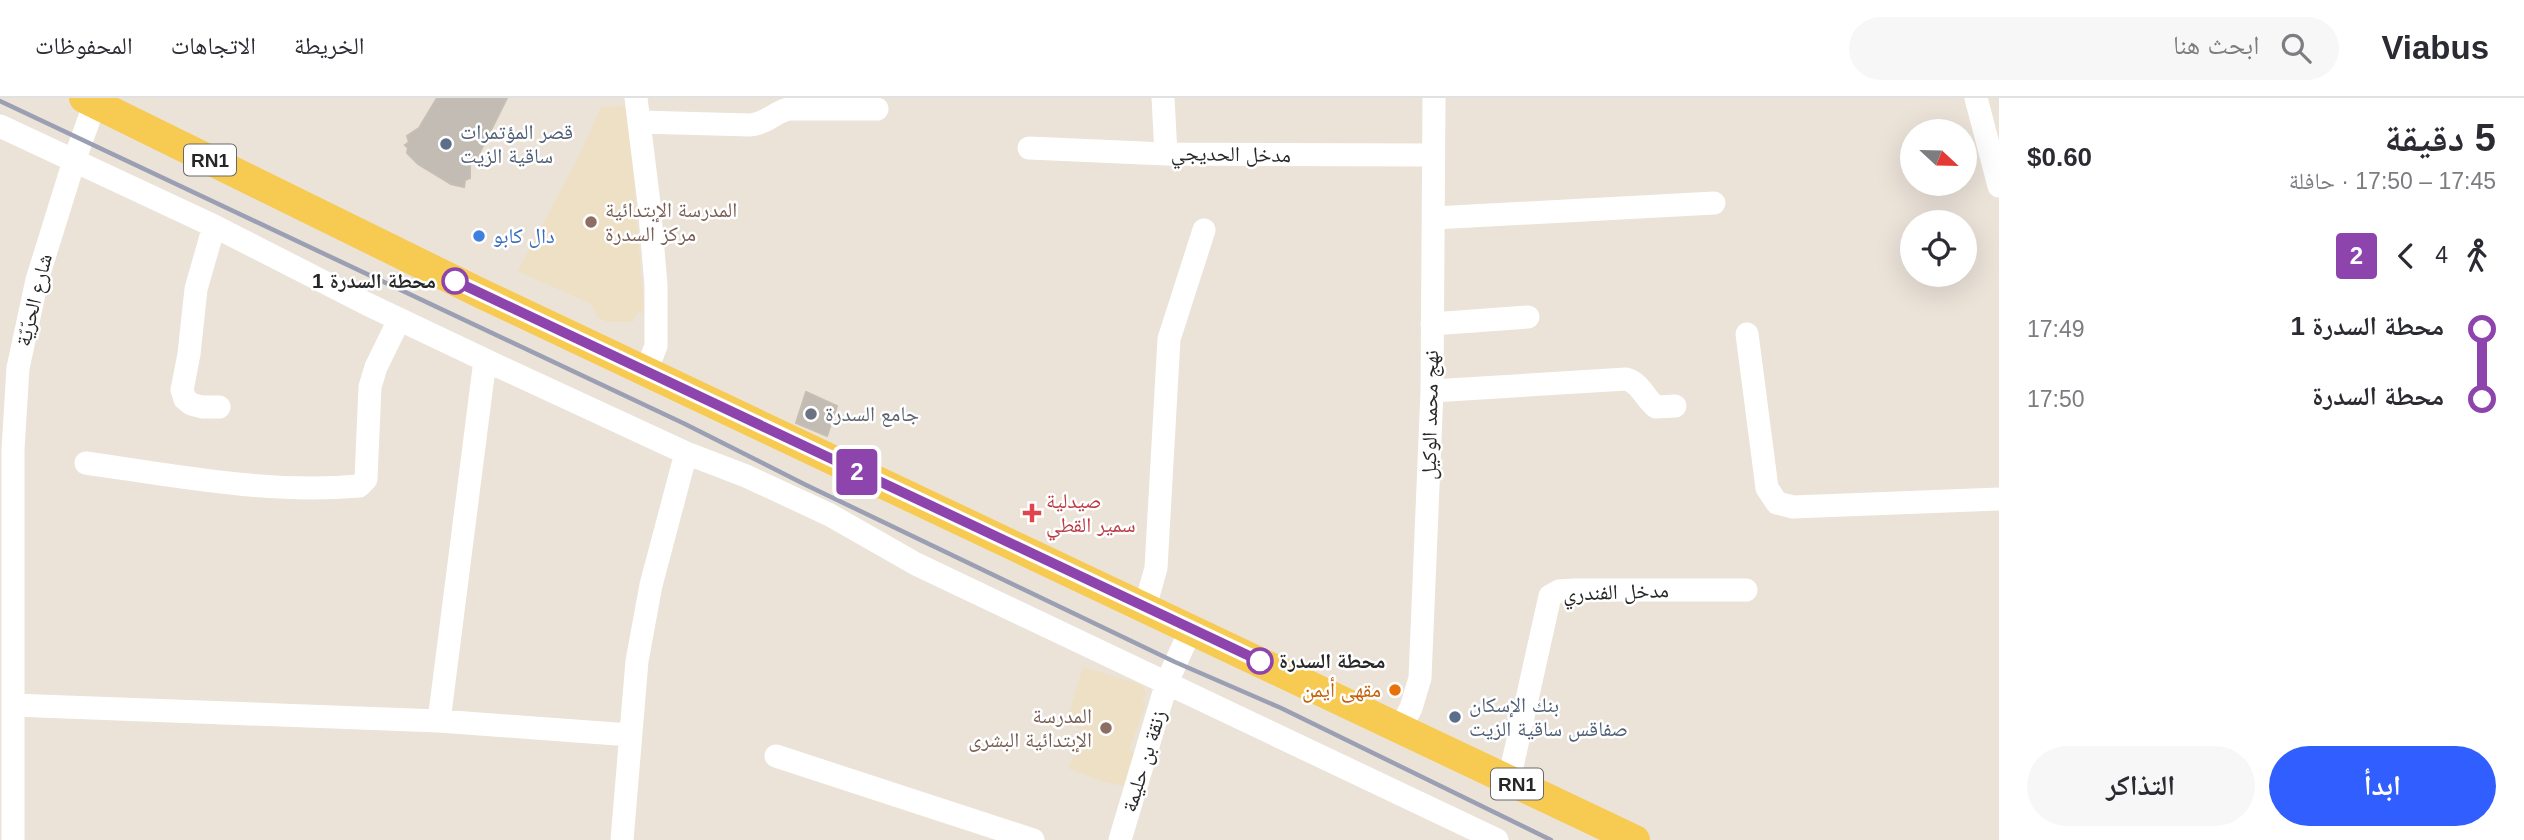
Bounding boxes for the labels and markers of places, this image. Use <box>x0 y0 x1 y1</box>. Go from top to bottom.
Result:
place label: قصر المؤتمرات ساقية الزيت <box>460 120 573 167</box>
marker: قصر المؤتمرات ساقية الزيت <box>438 136 454 152</box>
place label: المدرسة الإبتدائية مركز السدرة <box>605 198 737 245</box>
marker: المدرسة الإبتدائية مركز السدرة <box>583 214 599 230</box>
place label: دال كابو <box>493 224 555 248</box>
marker: دال كابو <box>471 228 487 244</box>
marker: محطة السدرة 1 <box>442 268 468 294</box>
place label: محطة السدرة 1 <box>312 269 436 292</box>
place label: جامع السدرة <box>825 402 919 427</box>
marker: جامع السدرة <box>803 406 819 422</box>
place label: صيدلية سمير القطي <box>1046 489 1136 541</box>
marker: صيدلية سمير القطي <box>1024 505 1040 521</box>
marker: محطة السدرة <box>1247 648 1273 674</box>
place label: محطة السدرة <box>1279 649 1385 672</box>
place label: مقهى أيمن <box>1302 677 1381 703</box>
marker: مقهى أيمن <box>1387 682 1403 698</box>
place label: بنك الإسكان صفاقس ساقية الزيت <box>1469 693 1628 742</box>
place label: المدرسة الإبتدائية البشرى <box>968 704 1092 753</box>
marker: بنك الإسكان صفاقس ساقية الزيت <box>1447 709 1463 725</box>
marker: المدرسة الإبتدائية البشرى <box>1098 720 1114 736</box>

